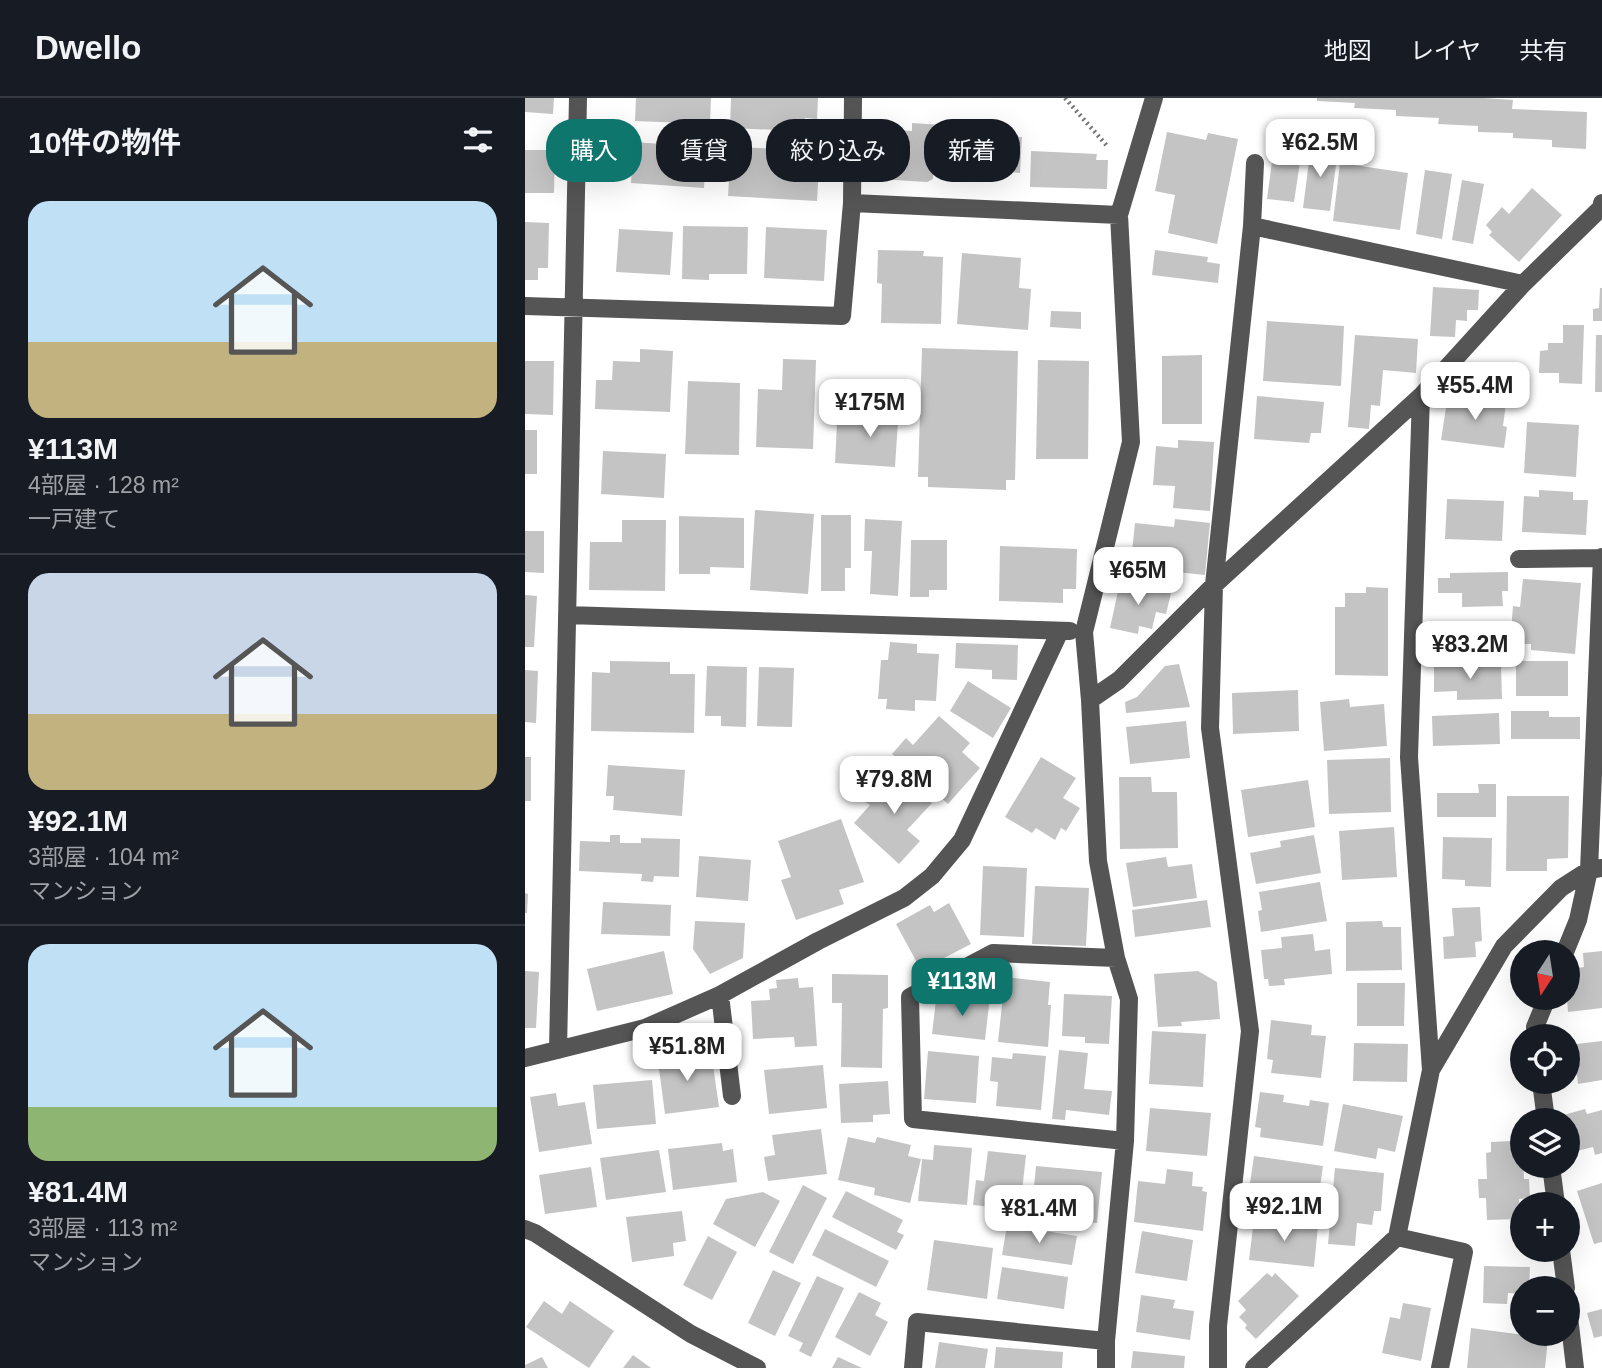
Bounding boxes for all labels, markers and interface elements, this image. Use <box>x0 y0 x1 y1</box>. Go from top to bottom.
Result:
text: Dwello <box>35 29 141 66</box>
text: 地図 <box>1324 37 1372 64</box>
text: レイヤ <box>1410 37 1481 64</box>
text: 共有 <box>1519 37 1567 64</box>
chip: 購入 <box>546 119 642 182</box>
chip: 賃貸 <box>656 119 752 182</box>
chip: 絞り込み <box>766 119 910 182</box>
chip: 新着 <box>924 119 1020 182</box>
pin: ¥62.5M <box>1263 120 1377 179</box>
icon: filters <box>459 121 497 159</box>
text: 10件の物件 <box>28 126 181 159</box>
text: ¥62.5M <box>1282 129 1358 155</box>
icon: home <box>200 247 326 373</box>
pin: ¥55.4M <box>1418 362 1532 422</box>
text: ¥55.4M <box>1437 372 1513 398</box>
pin: ¥175M <box>821 380 919 439</box>
text: ¥175M <box>835 389 905 415</box>
text: ¥113M <box>28 432 118 465</box>
text: 4部屋 · 128 m² <box>28 472 179 498</box>
text: 一戸建て <box>28 506 120 532</box>
pin: ¥65M <box>1097 547 1179 607</box>
text: ¥65M <box>1109 557 1167 583</box>
icon: home <box>200 619 326 745</box>
pin: ¥83.2M <box>1413 622 1527 681</box>
text: ¥83.2M <box>1432 631 1508 657</box>
pin: ¥79.8M <box>837 756 951 816</box>
text: ¥79.8M <box>856 766 932 792</box>
text: ¥92.1M <box>28 804 128 837</box>
text: 3部屋 · 104 m² <box>28 844 179 870</box>
text: マンション <box>28 878 143 904</box>
north arrow <box>1510 940 1580 1010</box>
map controls <box>1510 940 1580 1346</box>
pin: ¥113M <box>913 958 1011 1018</box>
text: ¥113M <box>927 968 997 994</box>
icon: home <box>200 990 326 1116</box>
pin: ¥51.8M <box>630 1024 744 1083</box>
button: locate <box>1510 1024 1580 1094</box>
text: ¥51.8M <box>649 1033 725 1059</box>
button: layers <box>1510 1108 1580 1178</box>
text: ¥81.4M <box>28 1175 128 1208</box>
pin: ¥92.1M <box>1227 1184 1341 1243</box>
pin: ¥81.4M <box>982 1186 1096 1245</box>
button: + <box>1510 1192 1580 1262</box>
text: ¥92.1M <box>1246 1193 1322 1219</box>
text: ¥81.4M <box>1001 1195 1077 1221</box>
text: 3部屋 · 113 m² <box>28 1215 177 1241</box>
text: マンション <box>28 1249 143 1275</box>
button: − <box>1510 1276 1580 1346</box>

